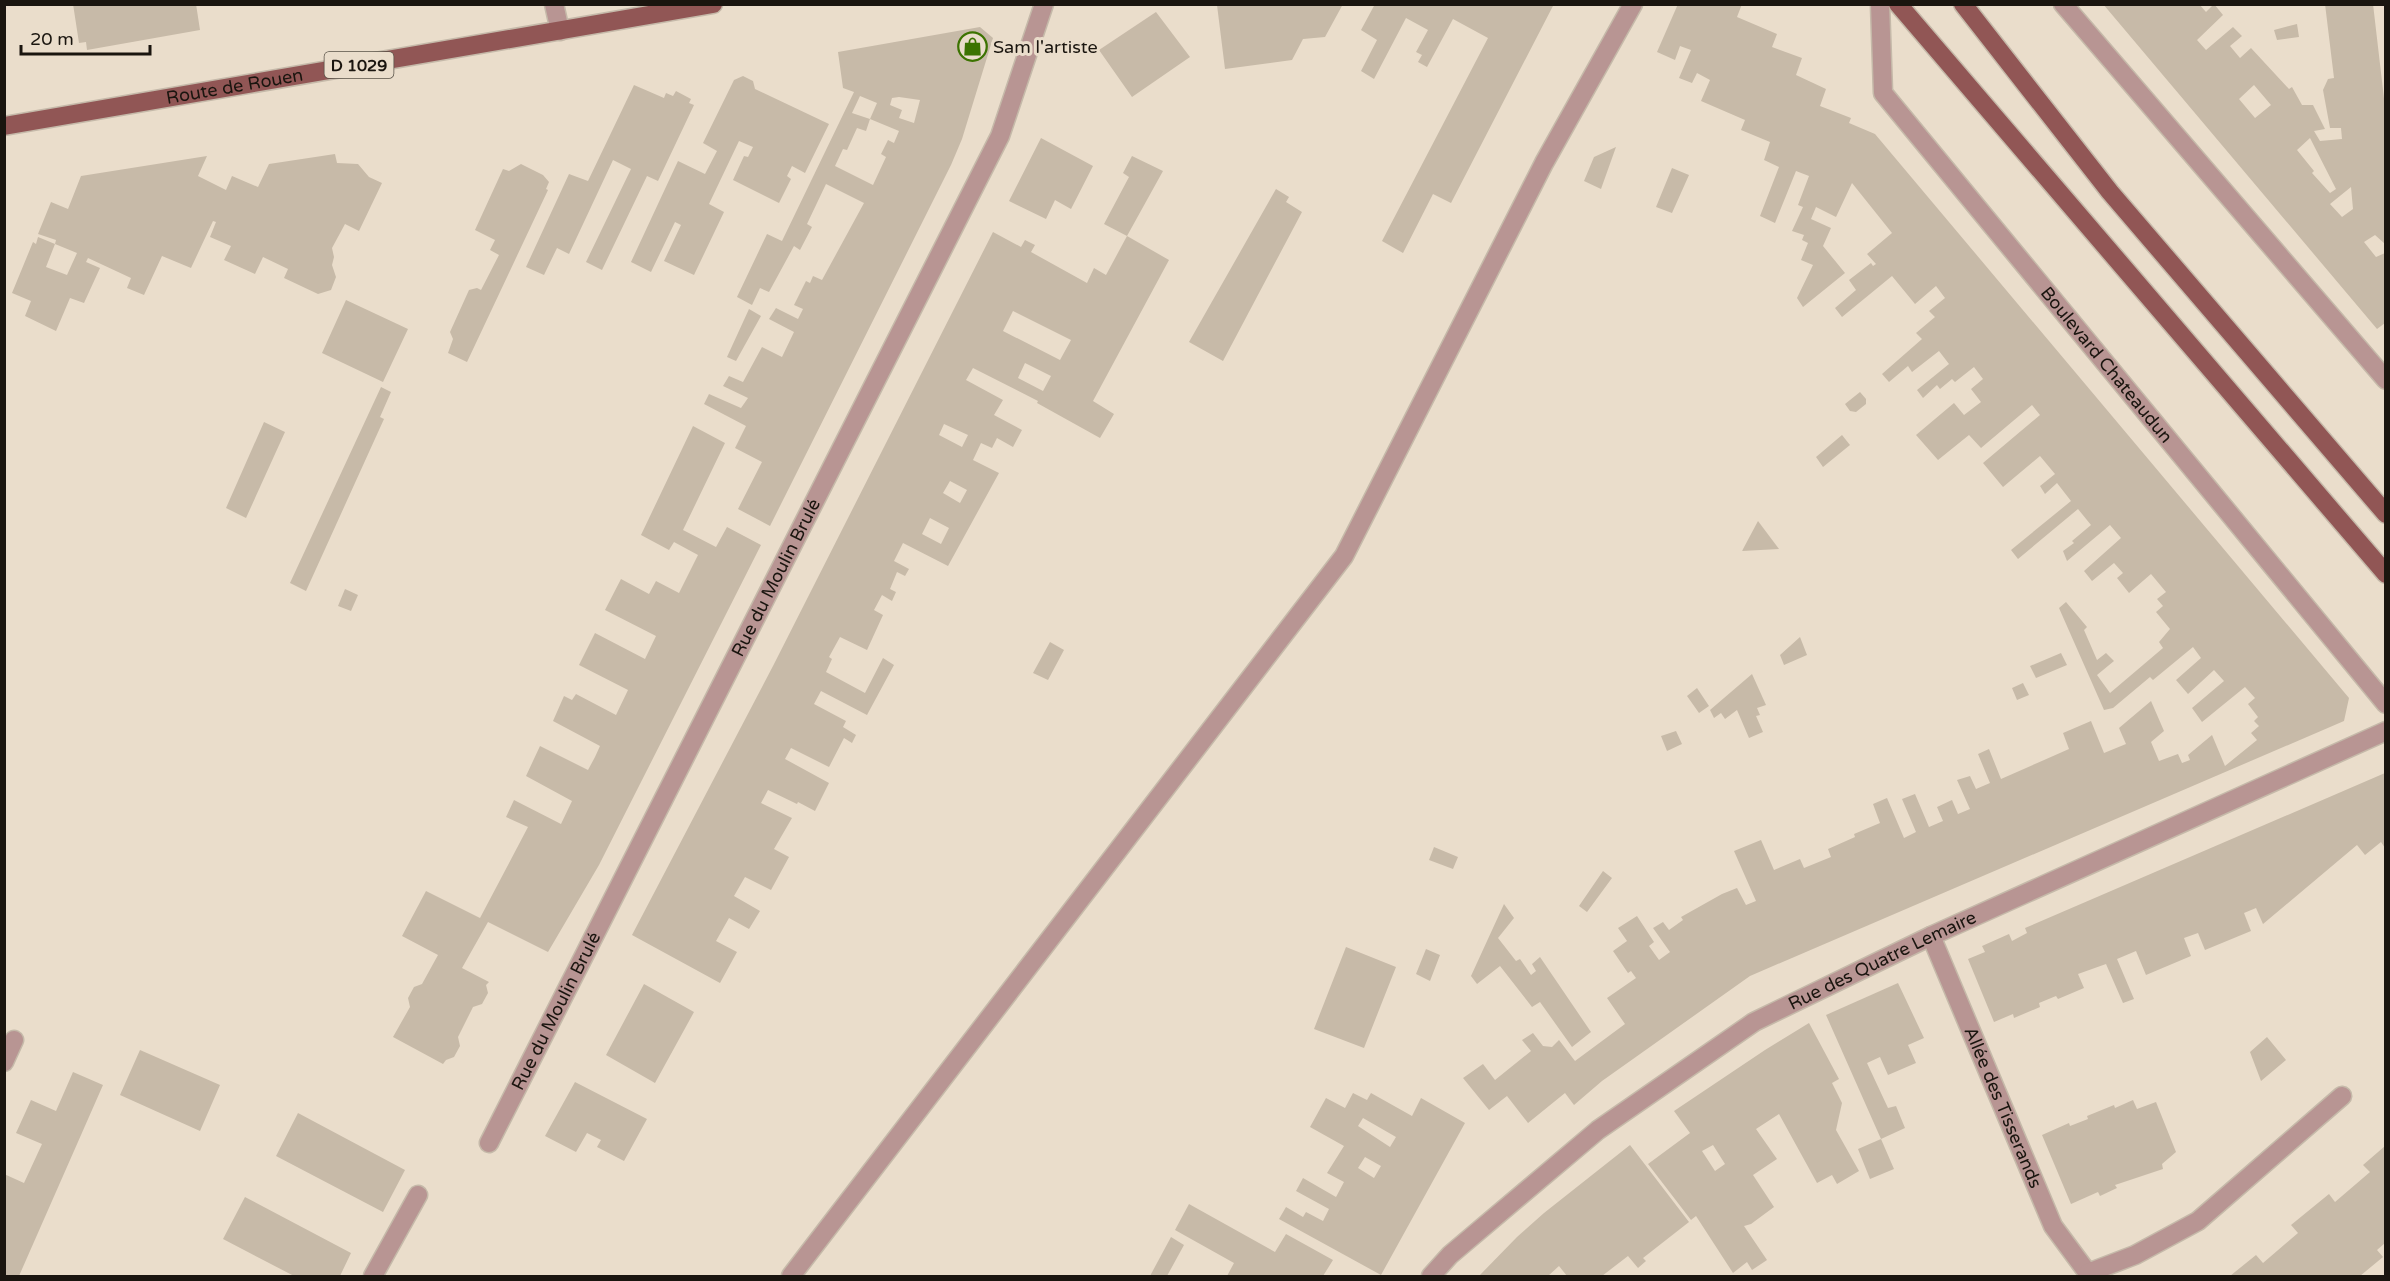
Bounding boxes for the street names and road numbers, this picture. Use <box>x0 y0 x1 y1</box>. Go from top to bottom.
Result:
road number: D 1029 <box>324 52 394 78</box>
street label: Route de Rouen <box>164 64 305 109</box>
street label: Boulevard Chateaudun <box>2036 282 2177 447</box>
street label: Rue du Moulin Brulé <box>727 495 825 660</box>
street label: Rue des Quatre Lemaire <box>1785 906 1980 1015</box>
street label: Rue du Moulin Brulé <box>507 928 605 1094</box>
street label: Allée des Tisserands <box>1959 1023 2047 1191</box>

